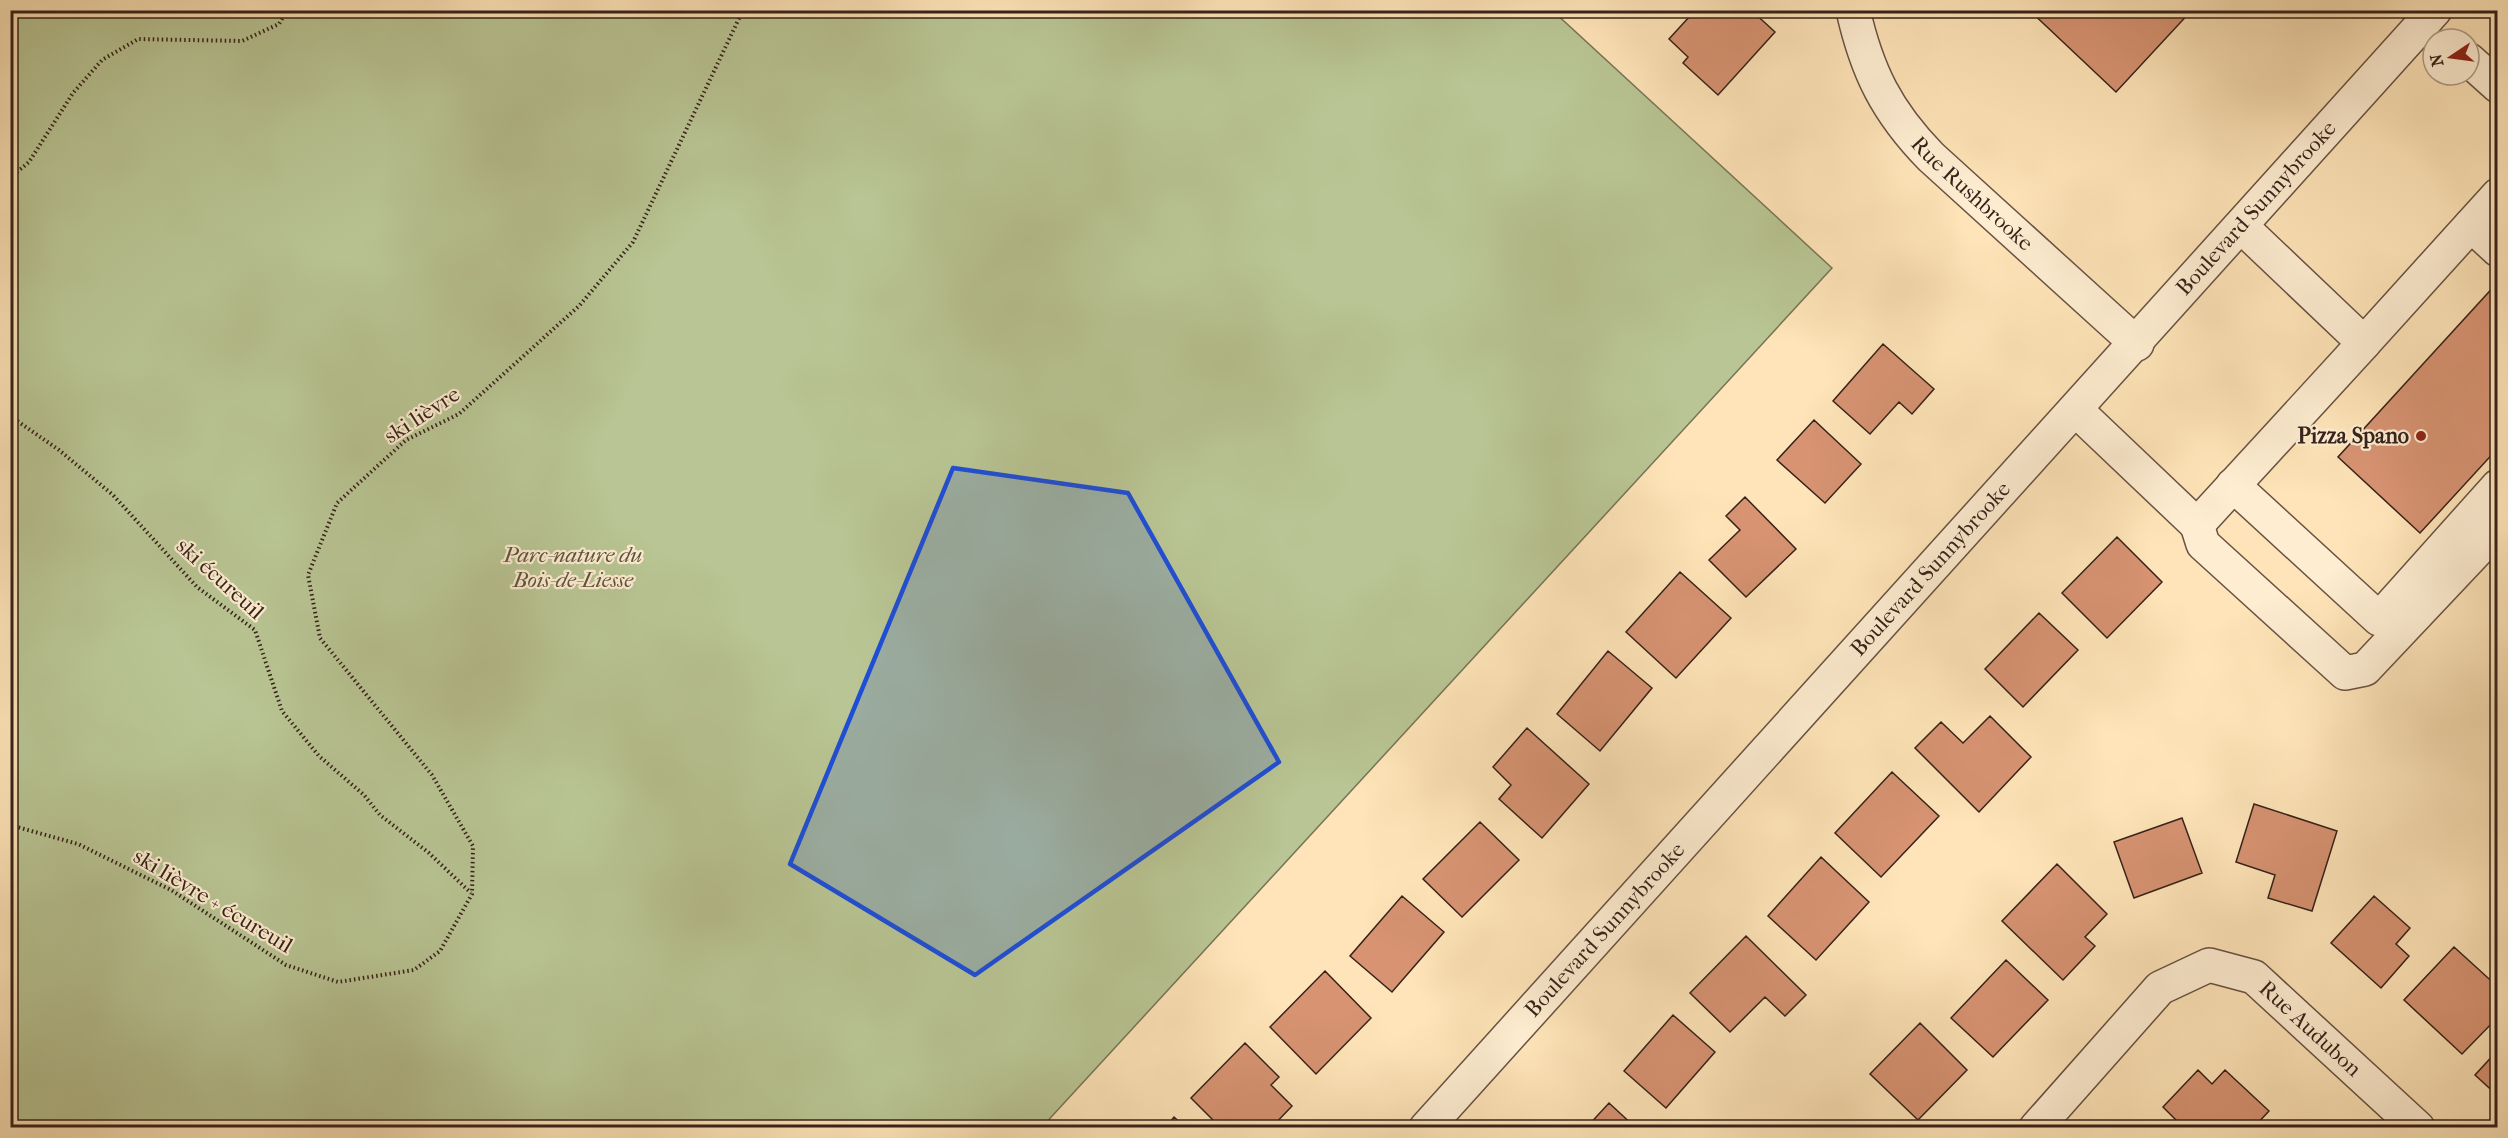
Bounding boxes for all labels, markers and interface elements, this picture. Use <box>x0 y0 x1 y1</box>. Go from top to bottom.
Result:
north arrow <box>2421 27 2481 87</box>
text: N <box>2426 51 2447 68</box>
street label: Boulevard Sunnybrooke <box>2171 115 2342 301</box>
street label: Rue Rushbrooke <box>1905 131 2039 256</box>
street label: ski lièvre <box>379 381 465 449</box>
place label: Pizza Spano <box>2298 423 2409 449</box>
marker: Pizza Spano <box>2414 429 2428 443</box>
street label: Boulevard Sunnybrooke <box>1845 476 2016 662</box>
street label: ski écureuil <box>171 533 269 625</box>
park label: Parc-nature du Bois-de-Liesse <box>503 542 642 593</box>
street label: Boulevard Sunnybrooke <box>1519 837 1690 1022</box>
street label: ski lièvre + écureuil <box>129 843 297 959</box>
street label: Rue Audubon <box>2254 975 2367 1082</box>

